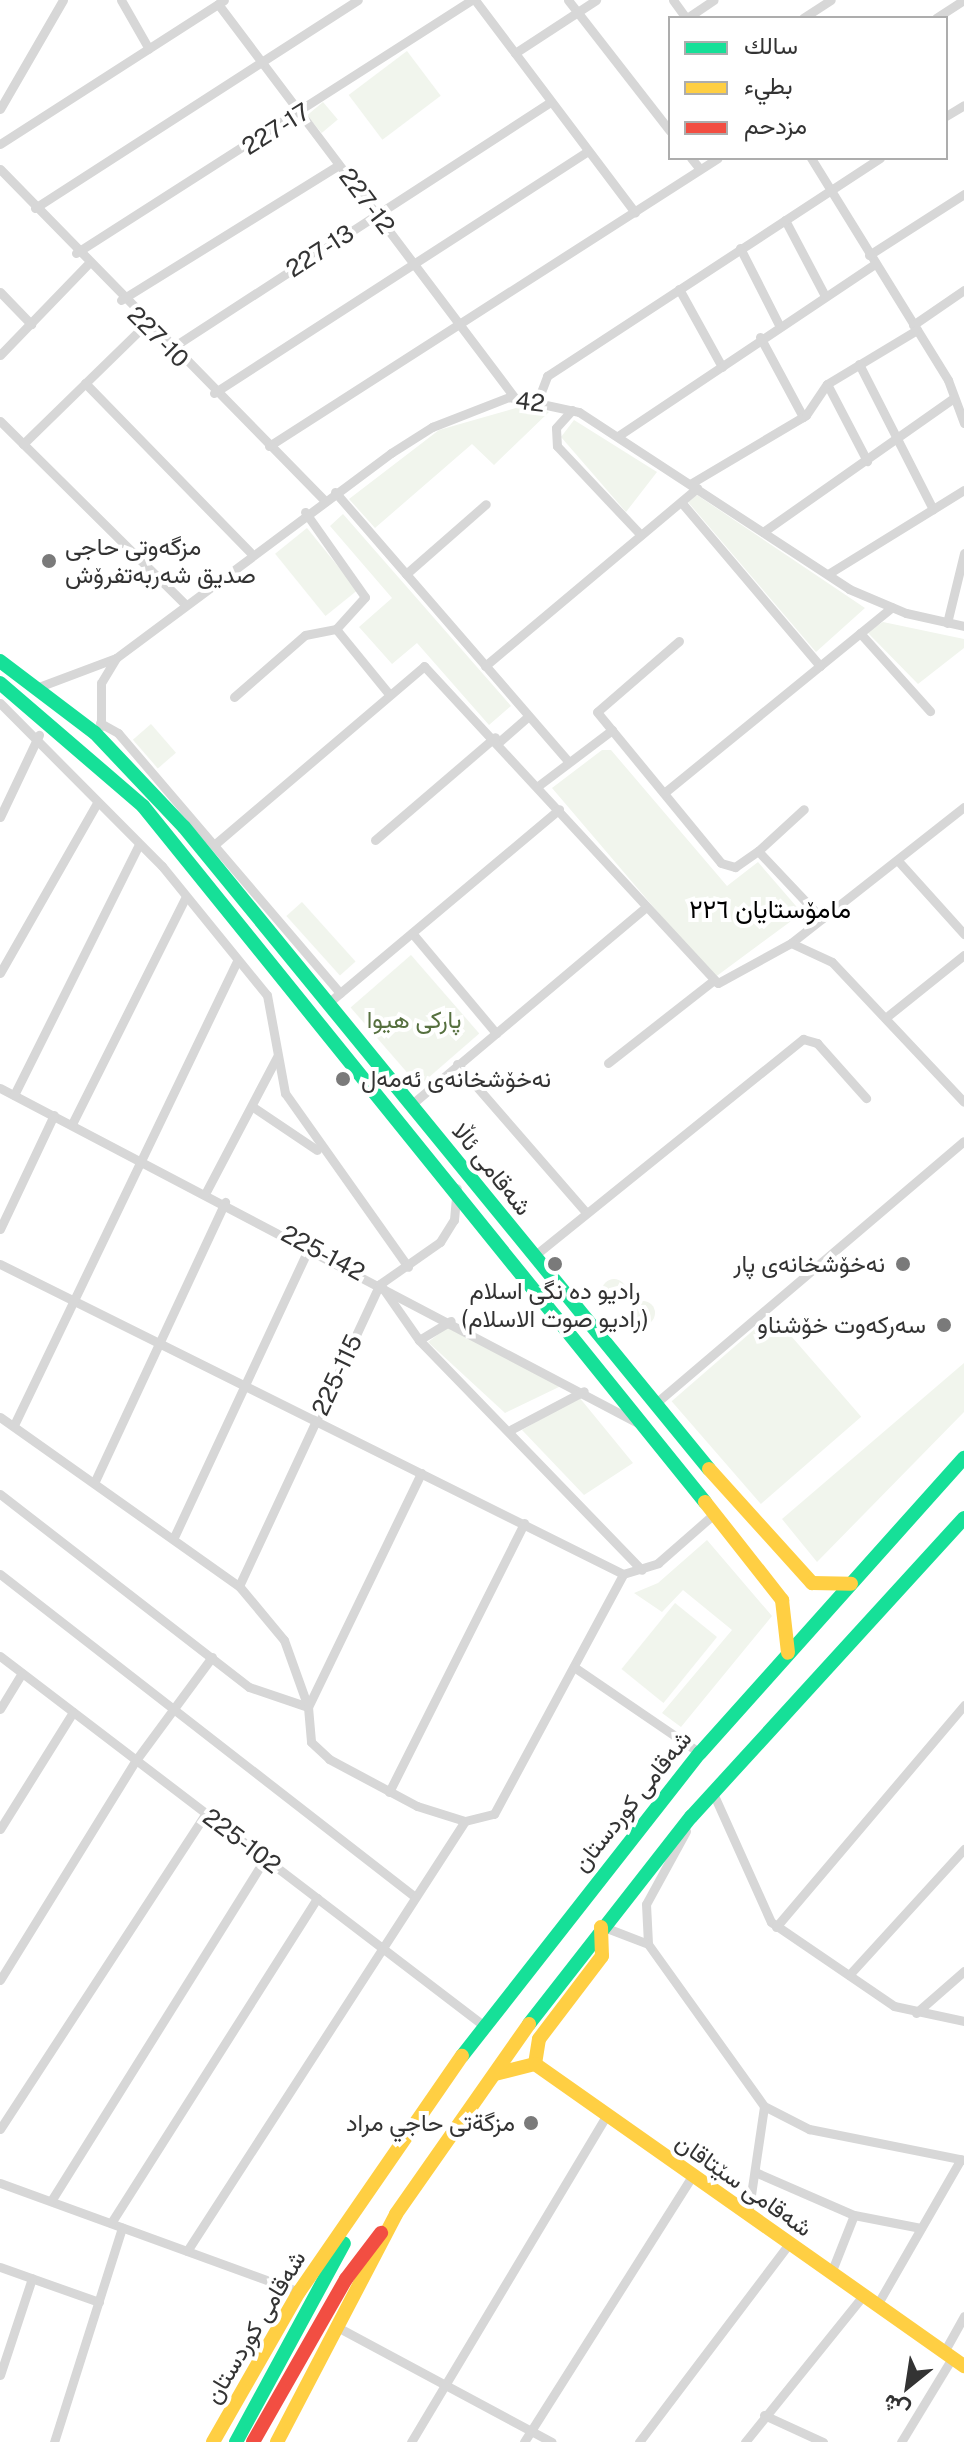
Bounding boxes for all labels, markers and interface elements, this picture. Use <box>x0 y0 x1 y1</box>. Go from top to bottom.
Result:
legend <box>668 16 948 160</box>
text: سالك <box>744 31 798 59</box>
text: بطيء <box>744 71 793 99</box>
street label: 227-17 <box>237 97 315 161</box>
text: مزدحم <box>744 111 807 139</box>
street label: 227-12 <box>333 163 401 239</box>
street label: 227-13 <box>281 218 359 284</box>
street label: 227-10 <box>121 300 195 374</box>
street label: 42 <box>514 386 546 418</box>
place label: مزگەوتی حاجی صدیق شەربەتفرۆش <box>65 533 256 589</box>
marker: مزگەوتی حاجی صدیق شەربەتفرۆش <box>40 552 58 570</box>
district label: مامۆستایان ٢٢٦ <box>689 893 851 925</box>
park label: پاركی هیوا <box>367 1006 461 1034</box>
place label: نەخۆشخانەی ئەمەل <box>361 1065 551 1093</box>
marker: نەخۆشخانەی ئەمەل <box>332 1068 354 1090</box>
street label: شه‌قامی ئاڵا <box>446 1117 538 1221</box>
street label: 225-142 <box>276 1219 370 1287</box>
place label: نەخۆشخانەی پار <box>733 1250 885 1278</box>
marker: نەخۆشخانەی پار <box>892 1253 914 1275</box>
marker: راديو ده نگی اسلام (رادیو صوت الاسلام) <box>546 1255 564 1273</box>
place label: راديو ده نگی اسلام (رادیو صوت الاسلام) <box>461 1277 649 1333</box>
place label: سەرکەوت خۆشناو <box>757 1311 926 1339</box>
marker: سەرکەوت خۆشناو <box>933 1314 955 1336</box>
street label: 225-115 <box>306 1330 368 1420</box>
street label: شەقامی کوردستان <box>566 1725 698 1877</box>
street label: 225-102 <box>197 1802 287 1880</box>
place label: مزگةتی حاجي مراد <box>346 2109 515 2137</box>
marker: مزگةتی حاجي مراد <box>522 2114 540 2132</box>
street label: شەقامی سێتاقان <box>670 2127 818 2243</box>
street label: شەقامی کوردستان <box>198 2245 312 2409</box>
north arrow <box>868 2346 948 2426</box>
text: ش <box>878 2389 914 2425</box>

